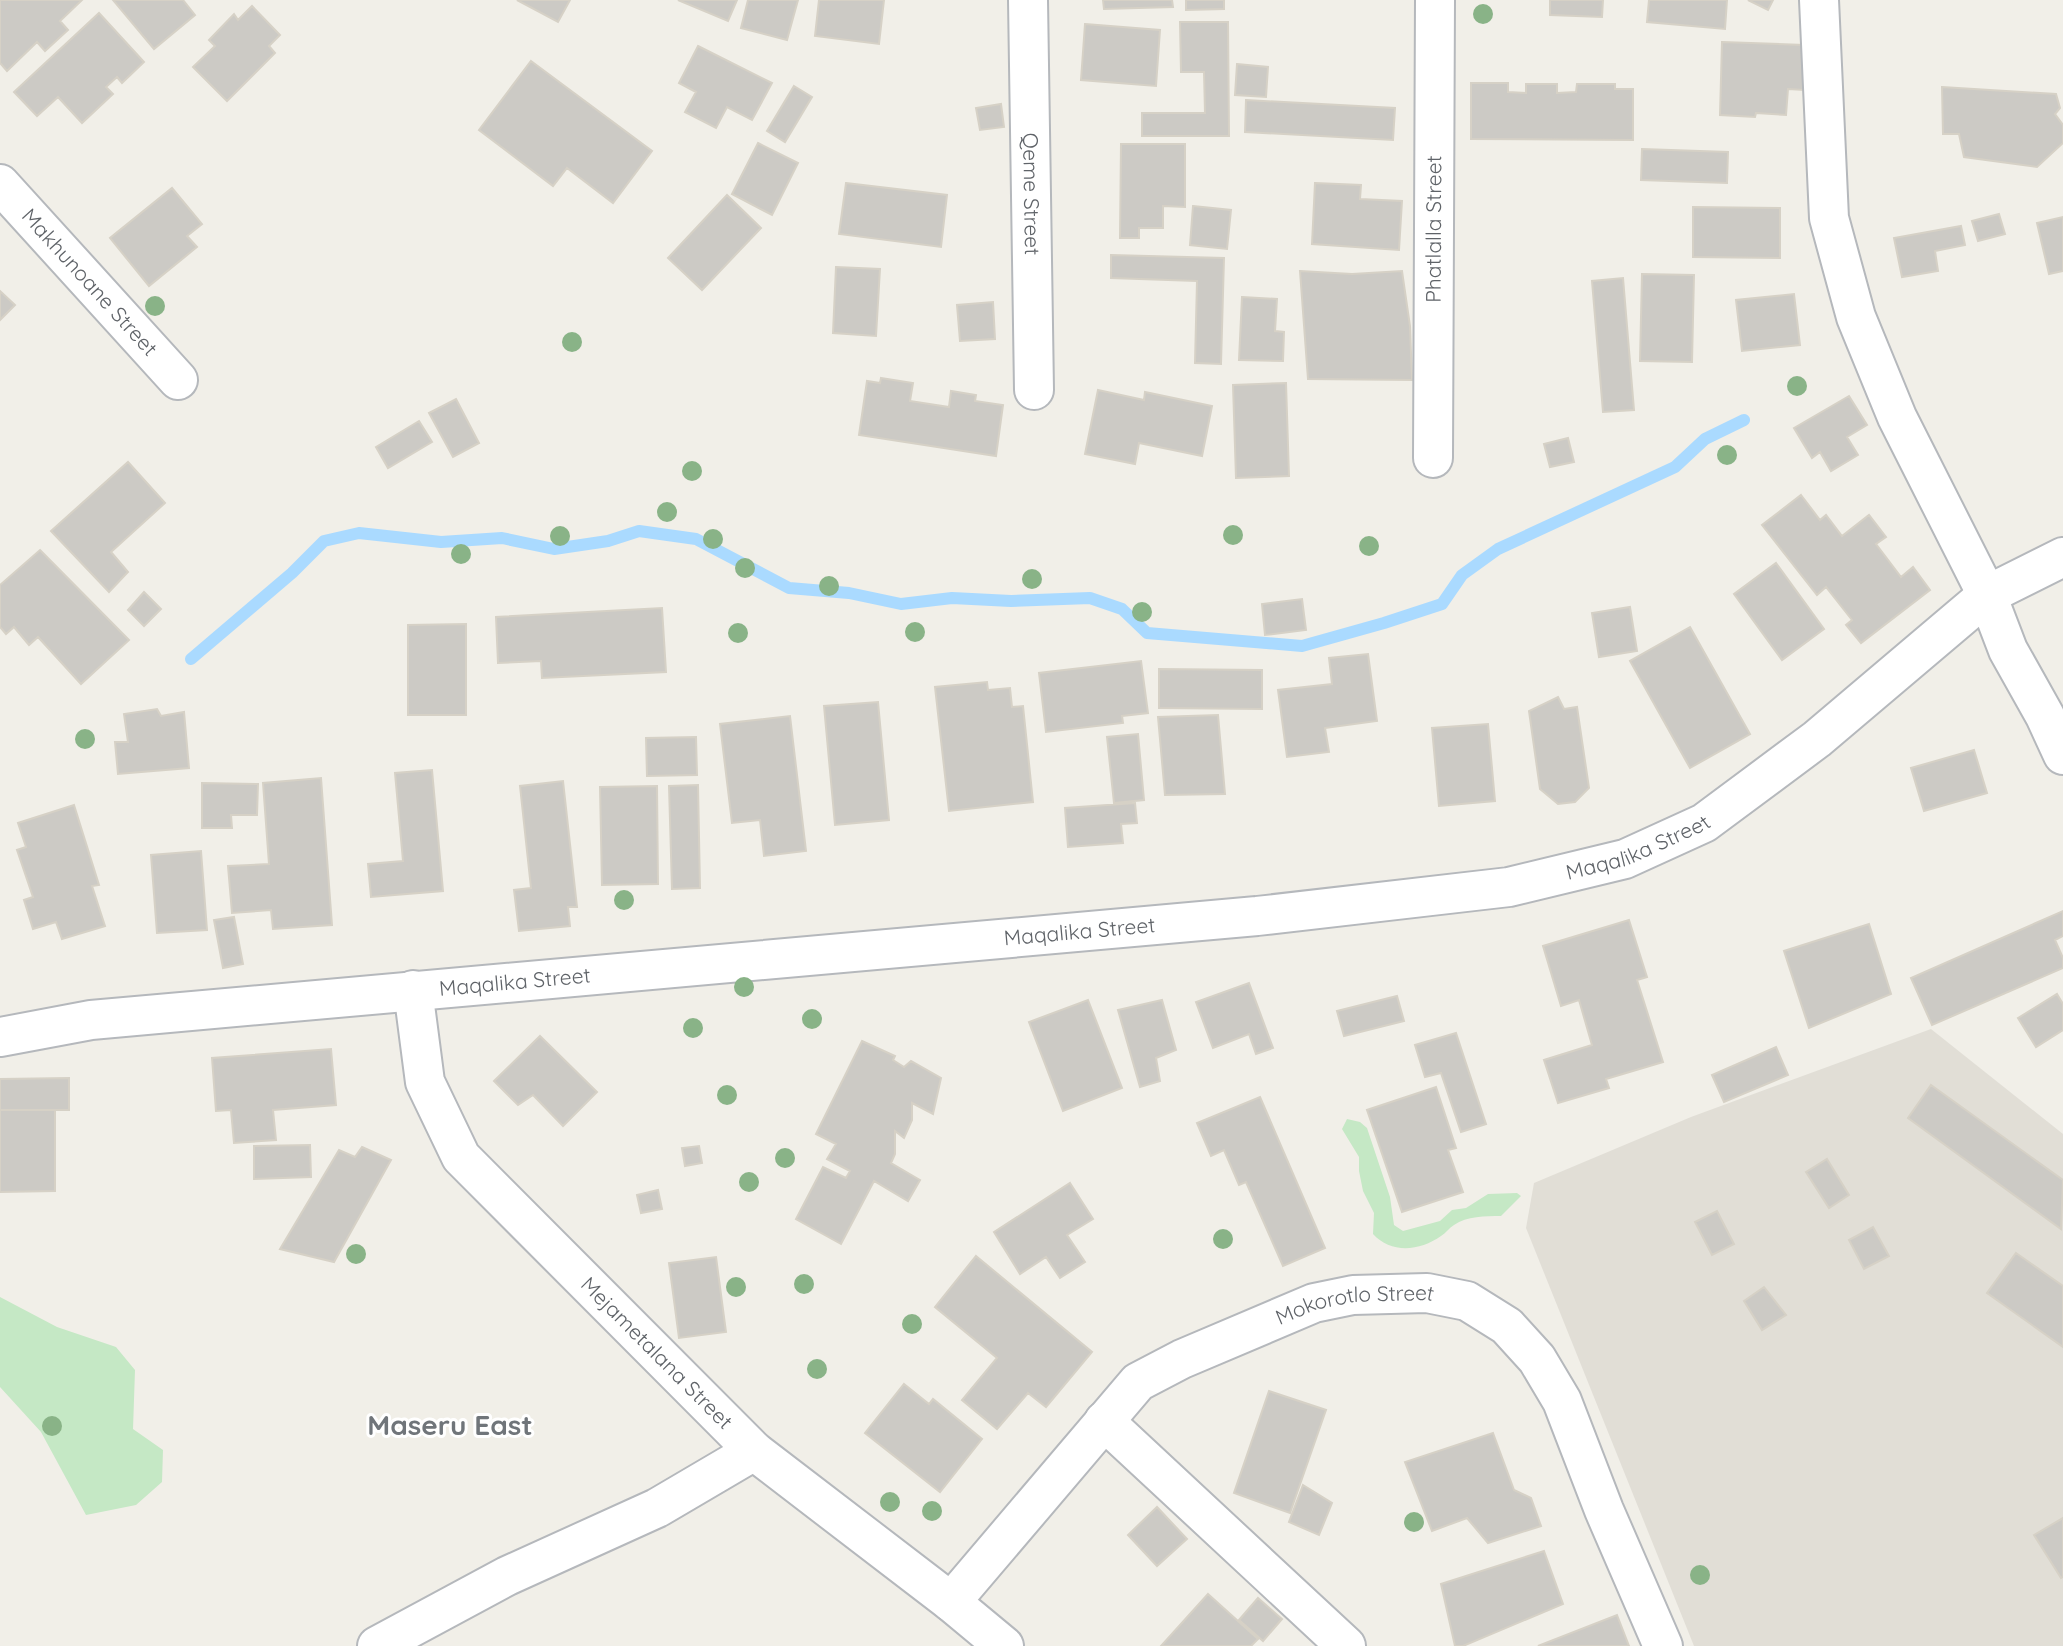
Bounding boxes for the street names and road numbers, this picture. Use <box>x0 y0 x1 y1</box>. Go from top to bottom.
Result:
street label: Qeme Street <box>1018 133 1046 255</box>
street label: Phatlalla Street <box>1420 155 1446 303</box>
street label: Makhunoane Street <box>17 203 164 361</box>
street label: Maqalika Street <box>1563 809 1715 885</box>
street label: Maqalika Street <box>1003 911 1156 951</box>
street label: Maqalika Street <box>438 962 592 1001</box>
street label: Mejametalana Street <box>576 1271 739 1434</box>
street label: Mokorotlo Street <box>1271 1279 1437 1330</box>

